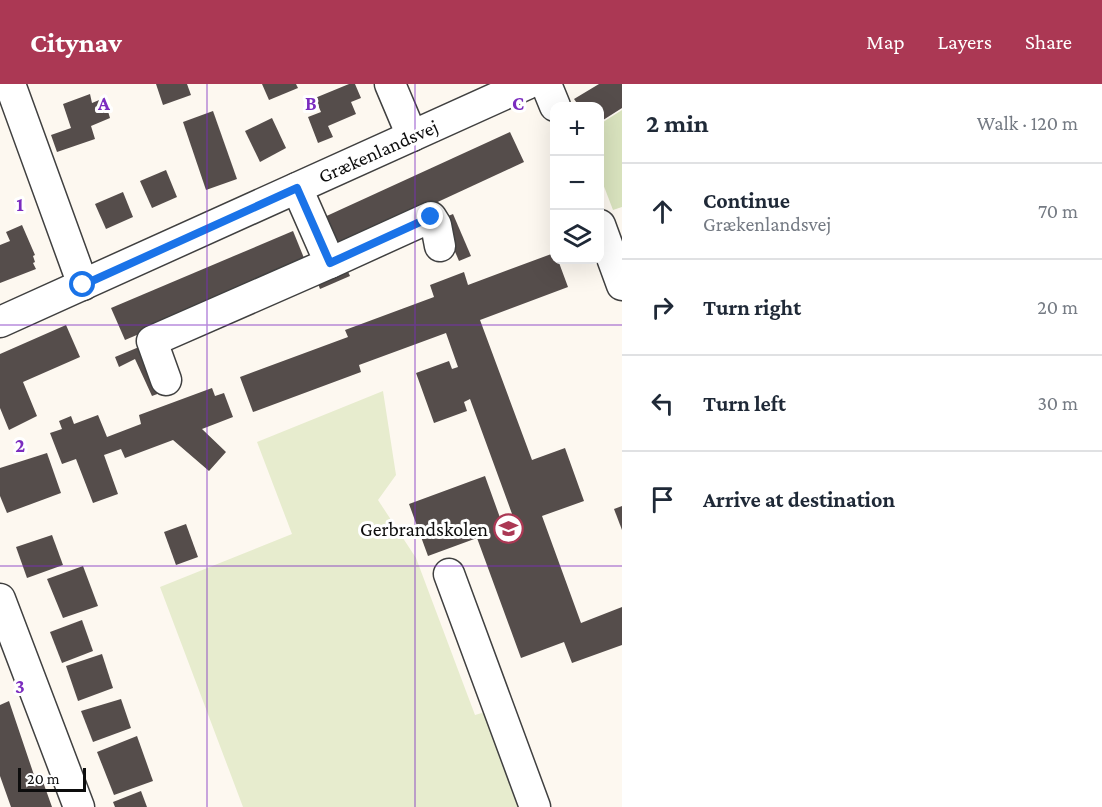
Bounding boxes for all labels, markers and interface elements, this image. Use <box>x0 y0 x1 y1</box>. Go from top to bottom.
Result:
text: Citynav <box>30 27 122 58</box>
text: Map <box>866 30 905 54</box>
text: Layers <box>938 30 992 54</box>
text: Share <box>1025 30 1072 54</box>
text: A <box>97 92 111 114</box>
text: B <box>305 92 317 114</box>
text: C <box>512 92 524 114</box>
map controls <box>550 102 604 264</box>
button: + <box>550 102 604 156</box>
text: 2 min <box>646 109 709 138</box>
text: Walk · 120 m <box>977 112 1078 134</box>
street label: Grækenlandsvej <box>315 115 441 188</box>
button: − <box>550 156 604 210</box>
text: Continue <box>703 188 790 213</box>
text: 1 <box>16 193 24 215</box>
icon: ahead <box>646 195 679 228</box>
text: 70 m <box>1038 200 1078 222</box>
route end <box>417 203 443 229</box>
button: layers <box>550 210 604 264</box>
text: Grækenlandsvej <box>703 213 831 235</box>
route start <box>69 271 95 297</box>
icon: right <box>646 291 679 324</box>
text: Turn right <box>703 295 801 320</box>
text: 20 m <box>1037 296 1078 318</box>
icon: left <box>646 387 679 420</box>
text: Turn left <box>703 391 786 416</box>
text: 30 m <box>1037 392 1078 414</box>
text: 2 <box>15 434 25 456</box>
icon: arrive <box>646 483 679 516</box>
text: Arrive at destination <box>703 487 895 512</box>
school or university icon: Gerbrandskolen <box>493 513 525 545</box>
place label: Gerbrandskolen <box>360 518 488 540</box>
text: 3 <box>15 675 25 697</box>
scale bar <box>18 765 86 792</box>
text: 20 m <box>27 770 60 787</box>

